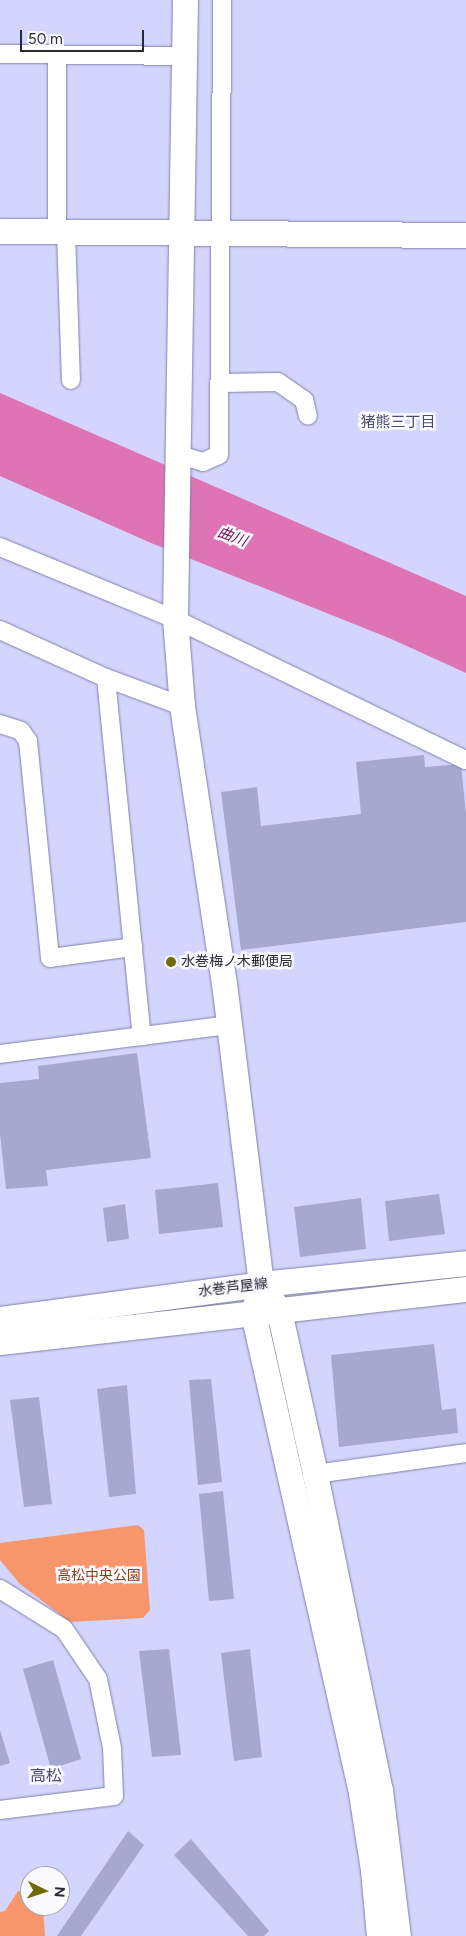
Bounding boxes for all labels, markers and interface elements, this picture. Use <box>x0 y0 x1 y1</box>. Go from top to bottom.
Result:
scale bar <box>22 20 146 52</box>
text: 50 m <box>28 30 63 48</box>
district label: 猪熊三丁目 <box>361 414 435 432</box>
water label: 曲川 <box>215 523 249 551</box>
place label: 水巻梅ノ木郵便局 <box>181 954 293 970</box>
marker: 水巻梅ノ木郵便局 <box>165 956 177 968</box>
street label: 水巻芦屋線 <box>197 1275 269 1301</box>
park label: 高松中央公園 <box>57 1568 141 1584</box>
district label: 高松 <box>30 1766 62 1786</box>
north arrow <box>20 1866 70 1916</box>
text: N <box>51 1886 68 1898</box>

